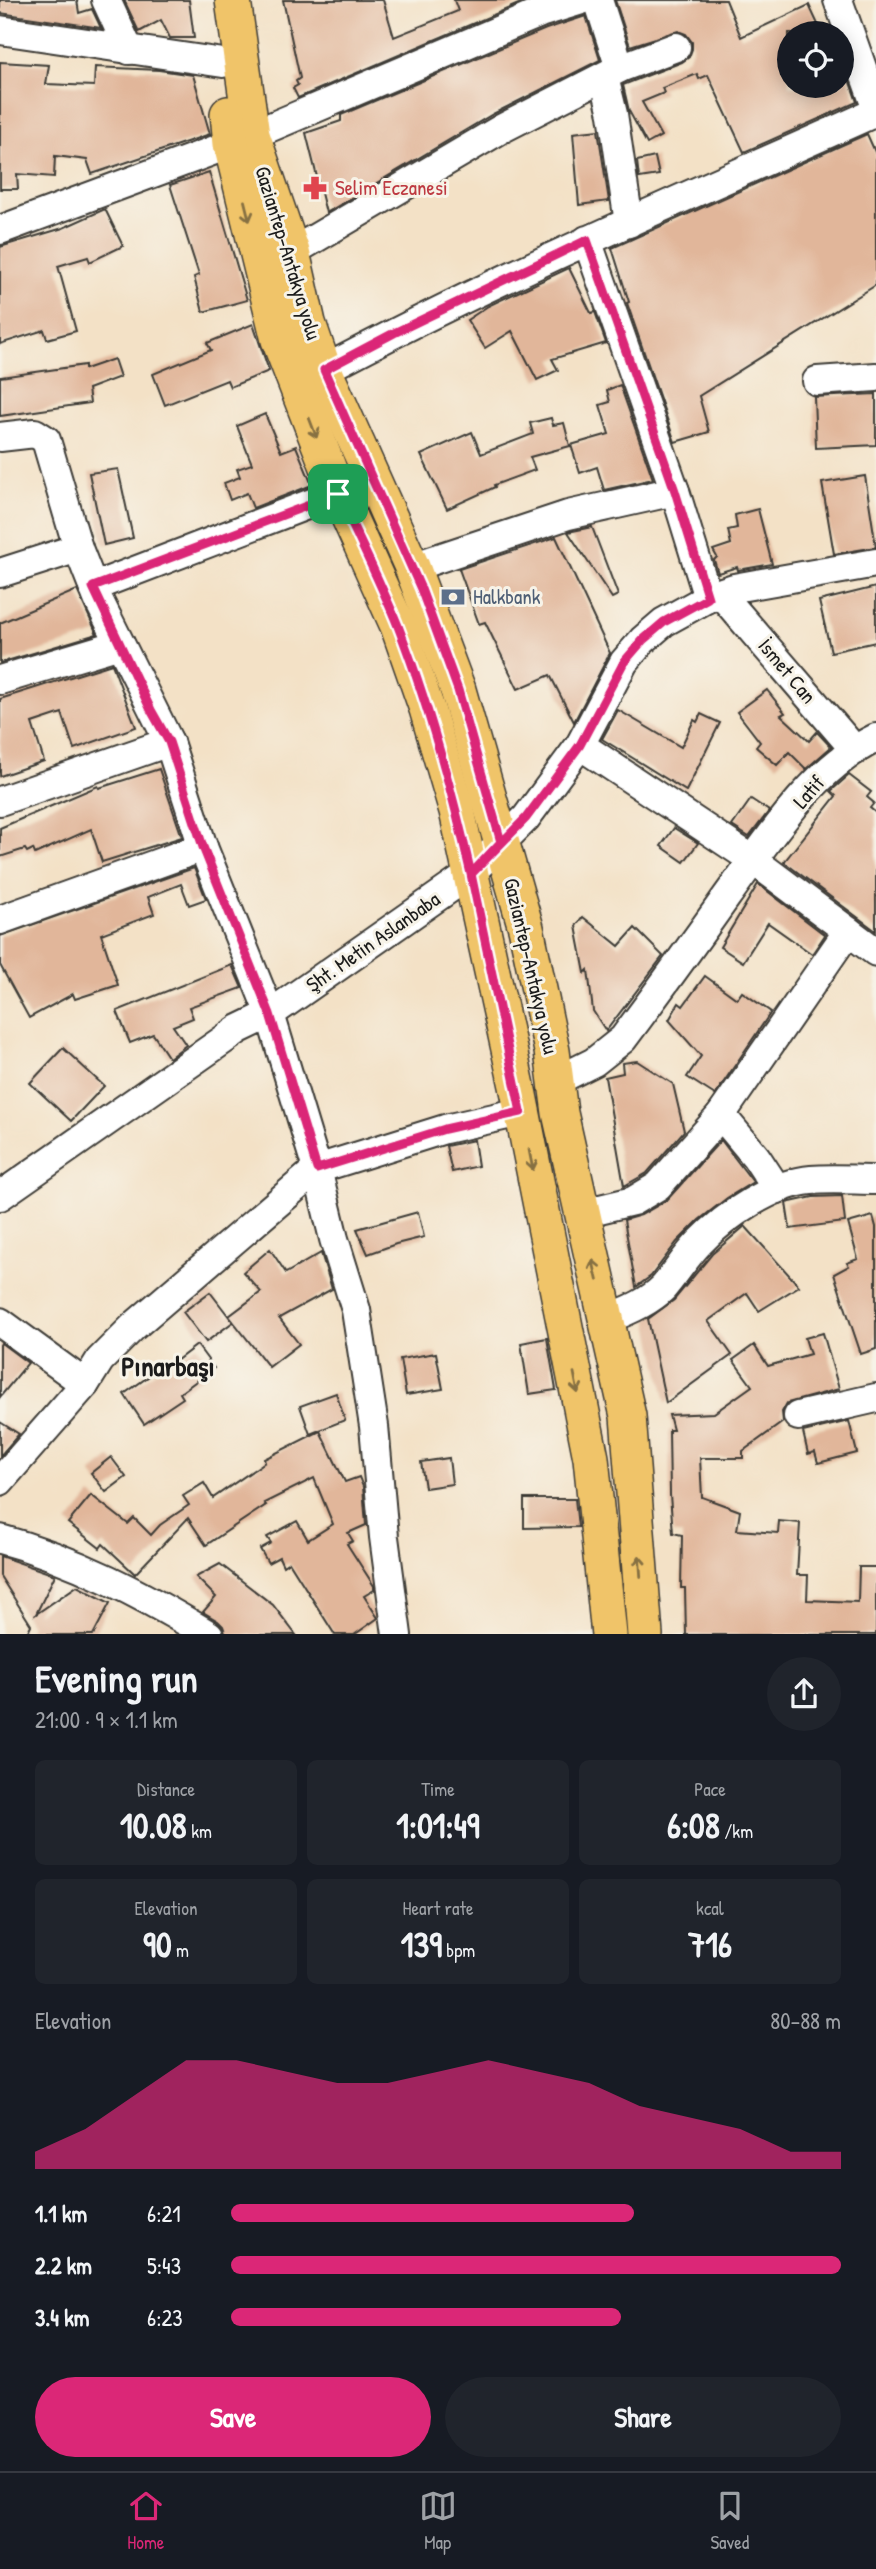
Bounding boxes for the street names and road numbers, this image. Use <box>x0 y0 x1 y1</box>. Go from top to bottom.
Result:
street label: Gaziantep-Antakya yolu <box>248 163 329 344</box>
street label: İsmet Can <box>752 632 823 709</box>
street label: Latif <box>786 768 832 815</box>
street label: Gaziantep-Antakya yolu <box>497 875 566 1057</box>
street label: Şht. Metin Aslanbaba <box>300 885 446 999</box>

